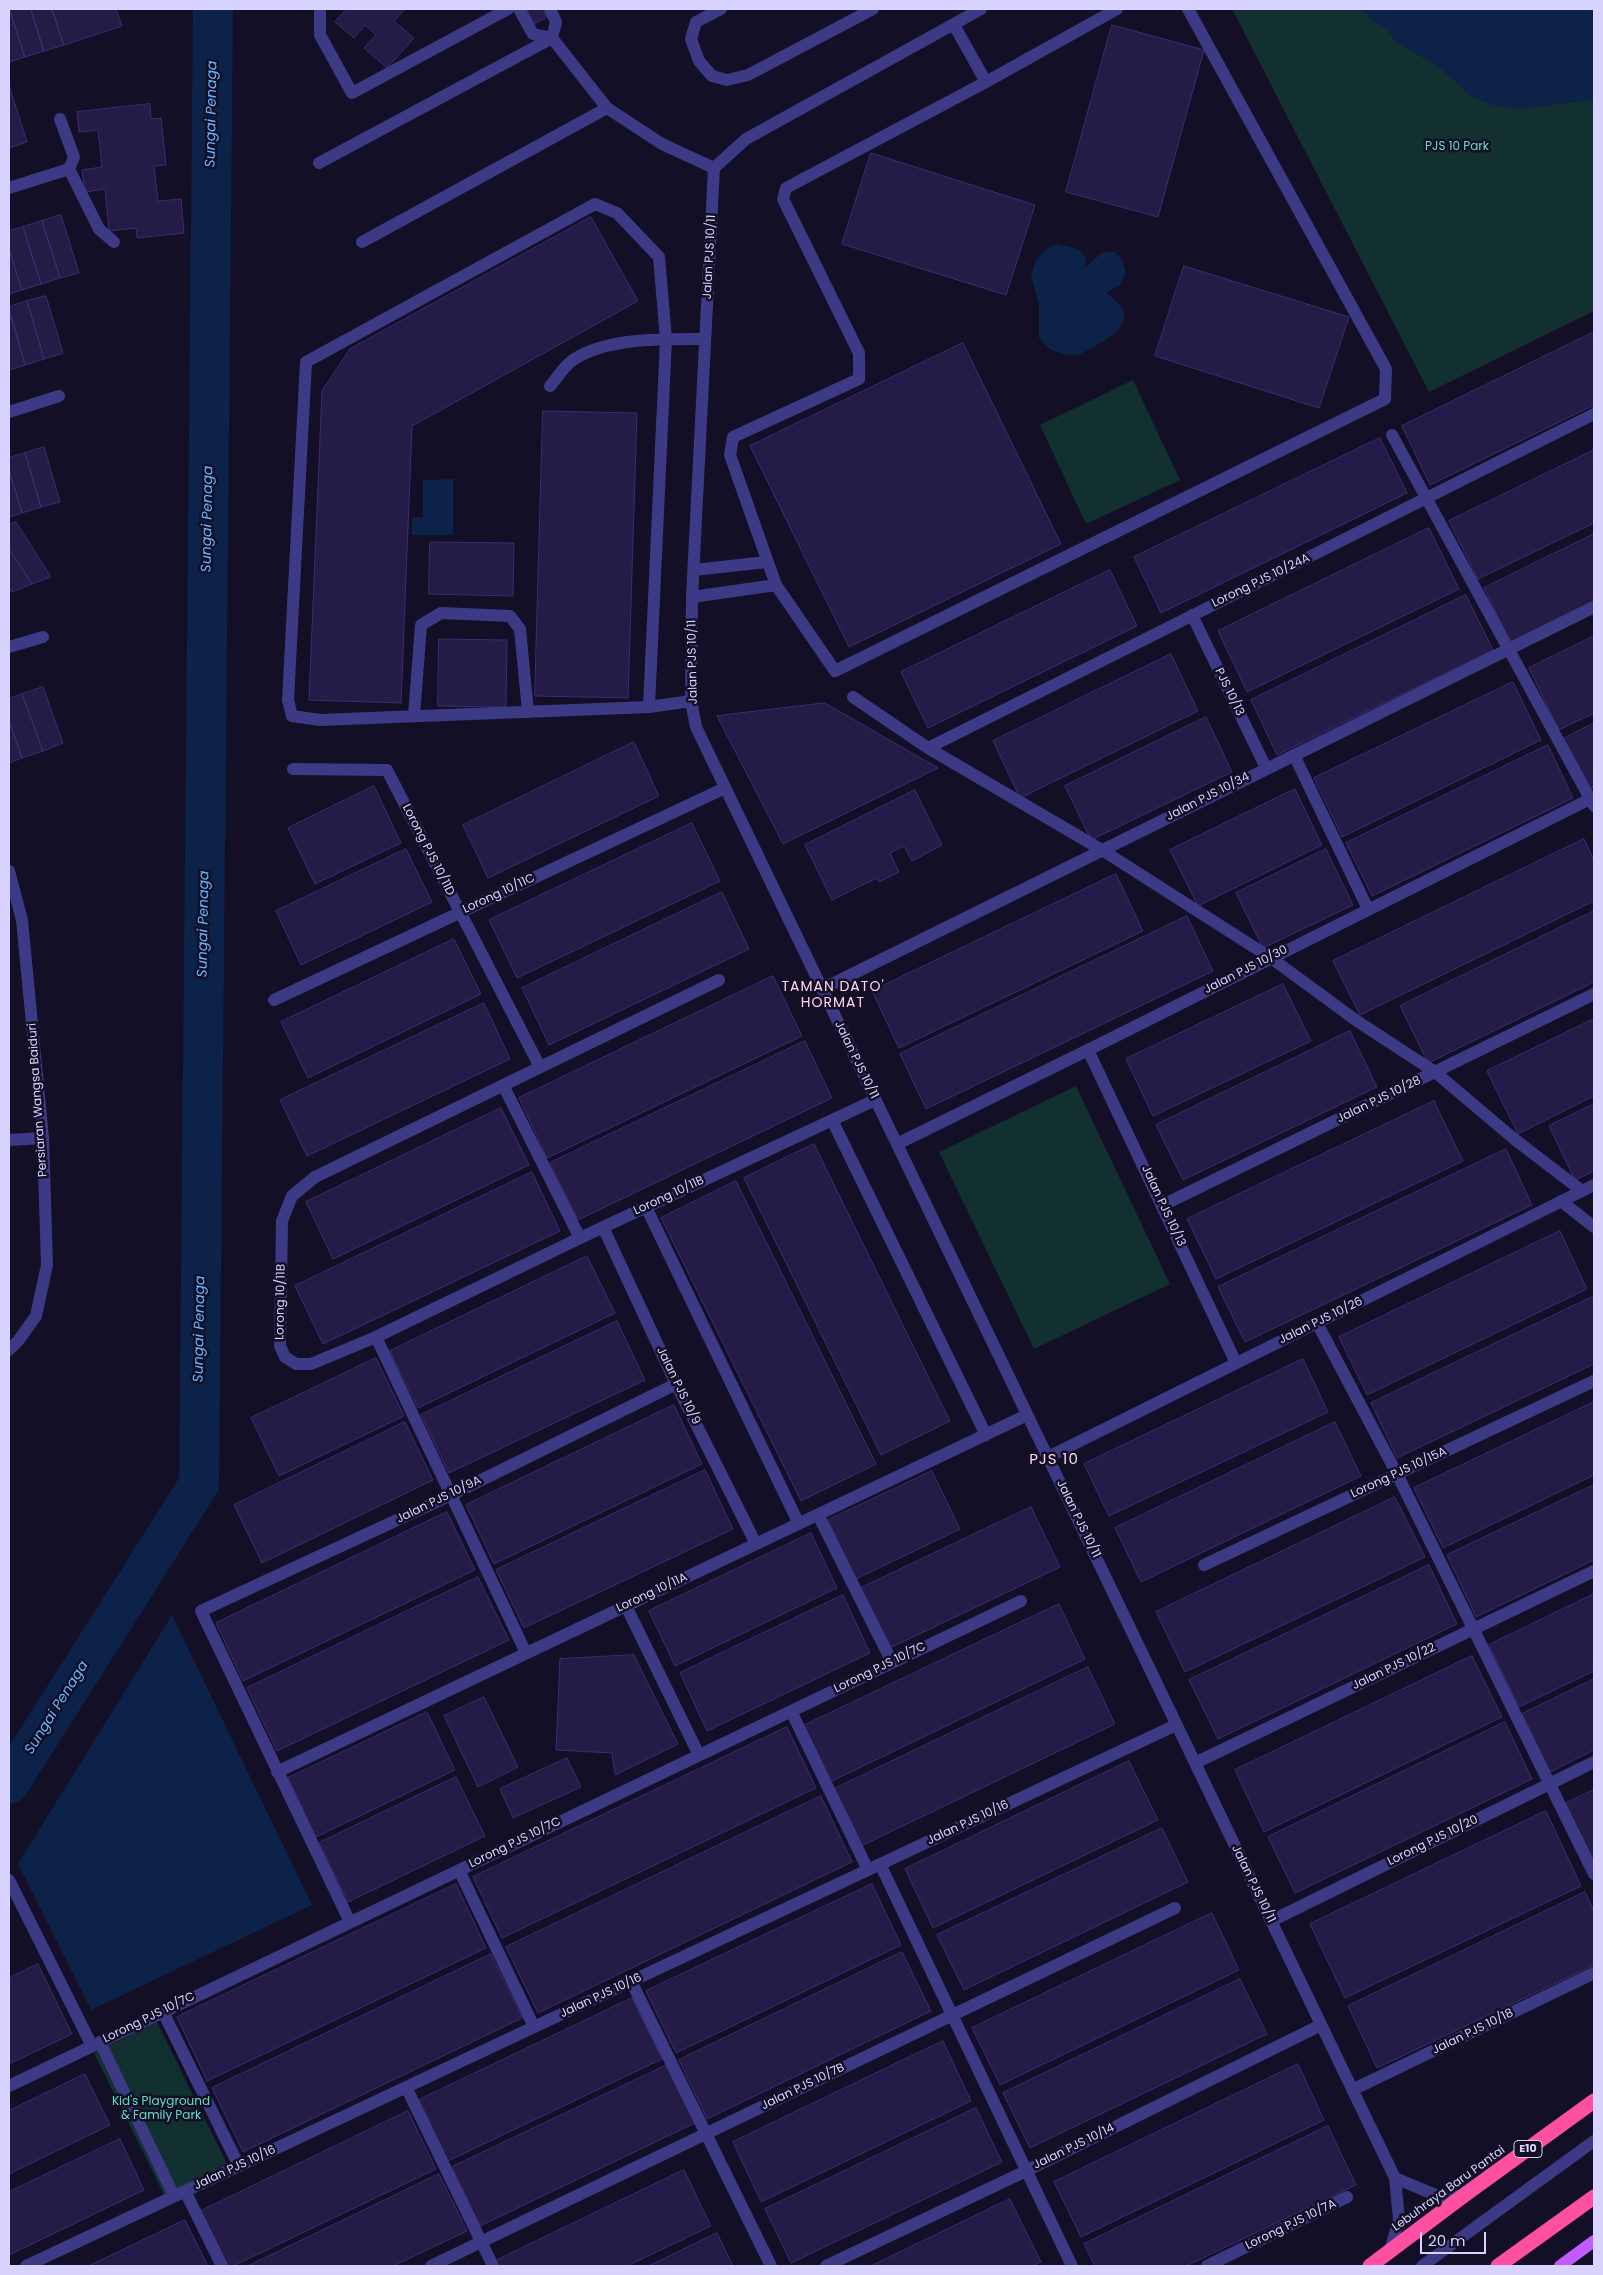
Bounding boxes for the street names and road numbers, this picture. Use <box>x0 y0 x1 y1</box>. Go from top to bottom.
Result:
street label: Jalan PJS 10/11 <box>701 214 719 300</box>
street label: Lorong PJS 10/24A <box>1210 551 1312 611</box>
street label: Jalan PJS 10/11 <box>685 620 701 704</box>
street label: PJS 10/13 <box>1211 666 1247 718</box>
street label: Jalan PJS 10/34 <box>1164 770 1252 824</box>
street label: Lorong PJS 10/11D <box>399 802 457 898</box>
street label: Lorong 10/11C <box>461 871 537 917</box>
street label: Jalan PJS 10/30 <box>1202 943 1290 997</box>
street label: Jalan PJS 10/11 <box>831 1019 881 1101</box>
street label: Persiaran Wangsa Baiduri <box>25 1022 51 1178</box>
street label: Jalan PJS 10/28 <box>1335 1073 1423 1127</box>
street label: Jalan PJS 10/13 <box>1138 1163 1188 1249</box>
street label: Lorong 10/11B <box>631 1173 707 1219</box>
street label: Lorong 10/11B <box>273 1264 289 1340</box>
street label: Jalan PJS 10/26 <box>1277 1294 1365 1348</box>
street label: Jalan PJS 10/9 <box>653 1345 703 1427</box>
street label: Lorong PJS 10/15A <box>1349 1444 1449 1502</box>
street label: Jalan PJS 10/9A <box>394 1473 484 1527</box>
street label: Jalan PJS 10/11 <box>1053 1478 1103 1560</box>
street label: Lorong 10/11A <box>614 1570 690 1616</box>
street label: Lorong PJS 10/7C <box>832 1640 928 1696</box>
street label: Jalan PJS 10/22 <box>1350 1641 1438 1693</box>
street label: Jalan PJS 10/16 <box>925 1798 1011 1848</box>
street label: Lorong PJS 10/20 <box>1385 1813 1481 1869</box>
street label: Lorong PJS 10/7C <box>467 1815 563 1871</box>
street label: Jalan PJS 10/11 <box>1228 1843 1278 1925</box>
street label: Jalan PJS 10/16 <box>558 1971 644 2021</box>
street label: Lorong PJS 10/7C <box>101 1990 197 2046</box>
street label: Jalan PJS 10/18 <box>1430 2006 1516 2058</box>
street label: Jalan PJS 10/7B <box>759 2061 847 2113</box>
street label: Jalan PJS 10/14 <box>1031 2121 1117 2173</box>
road number: E10 <box>1514 2140 1542 2158</box>
street label: Jalan PJS 10/16 <box>192 2143 278 2193</box>
street label: Lebuhraya Baru Pantai <box>1390 2143 1508 2235</box>
street label: Lorong PJS 10/7A <box>1243 2197 1339 2253</box>

